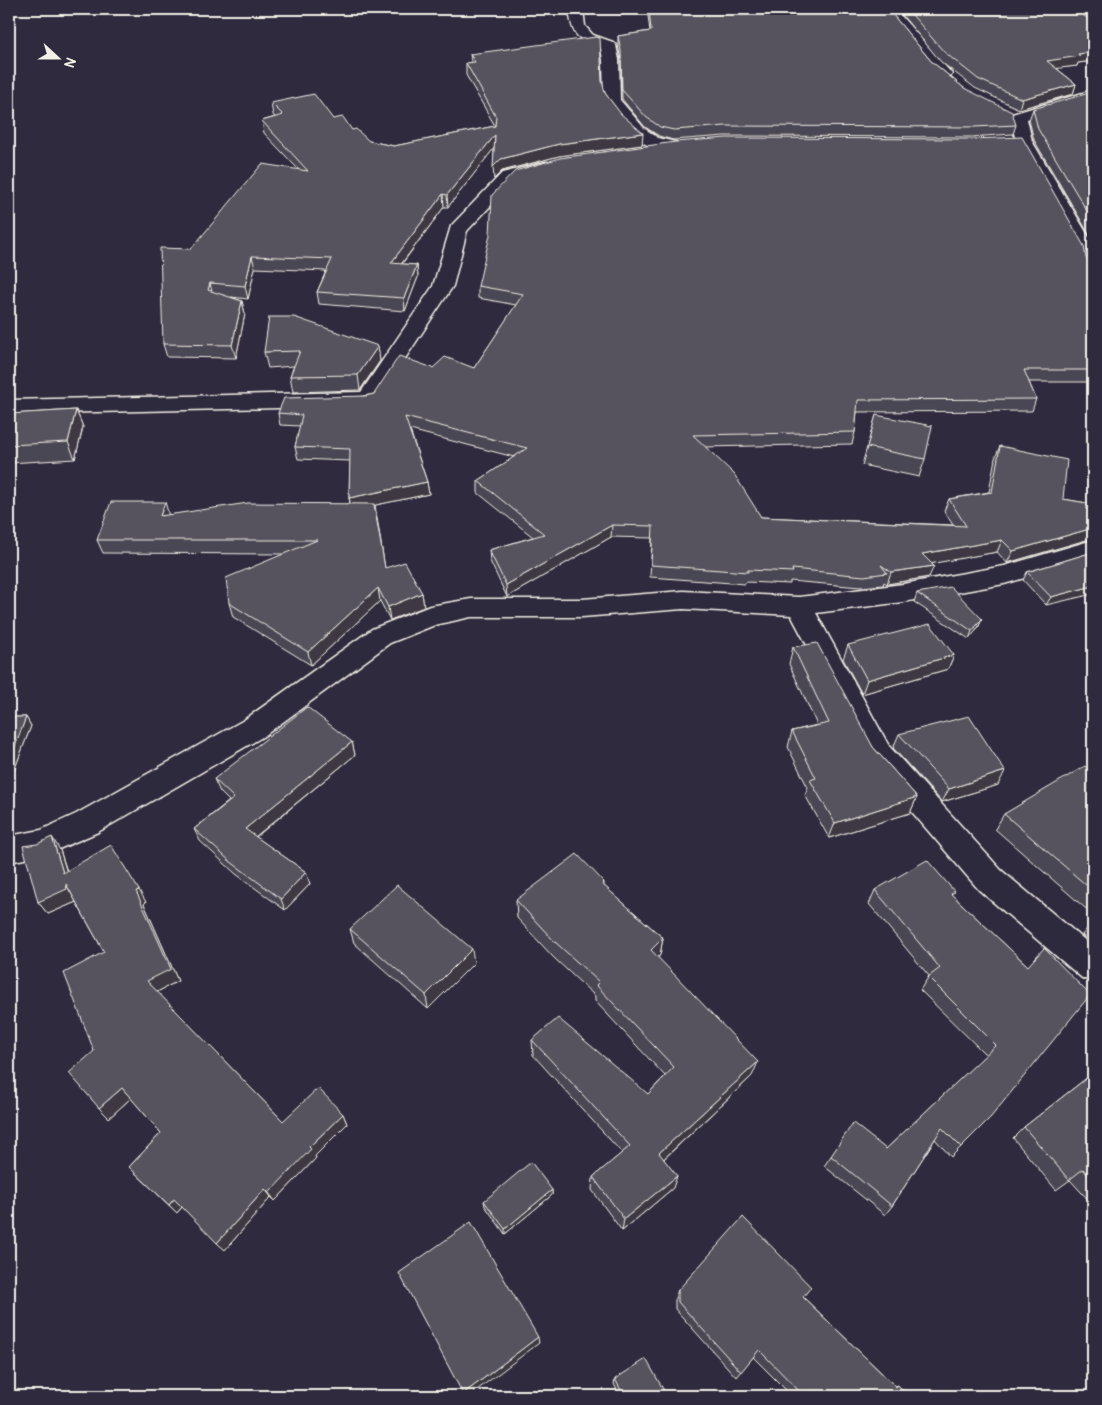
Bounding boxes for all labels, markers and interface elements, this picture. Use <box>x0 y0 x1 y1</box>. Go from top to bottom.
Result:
north arrow <box>32 32 82 82</box>
text: N <box>60 55 79 70</box>

